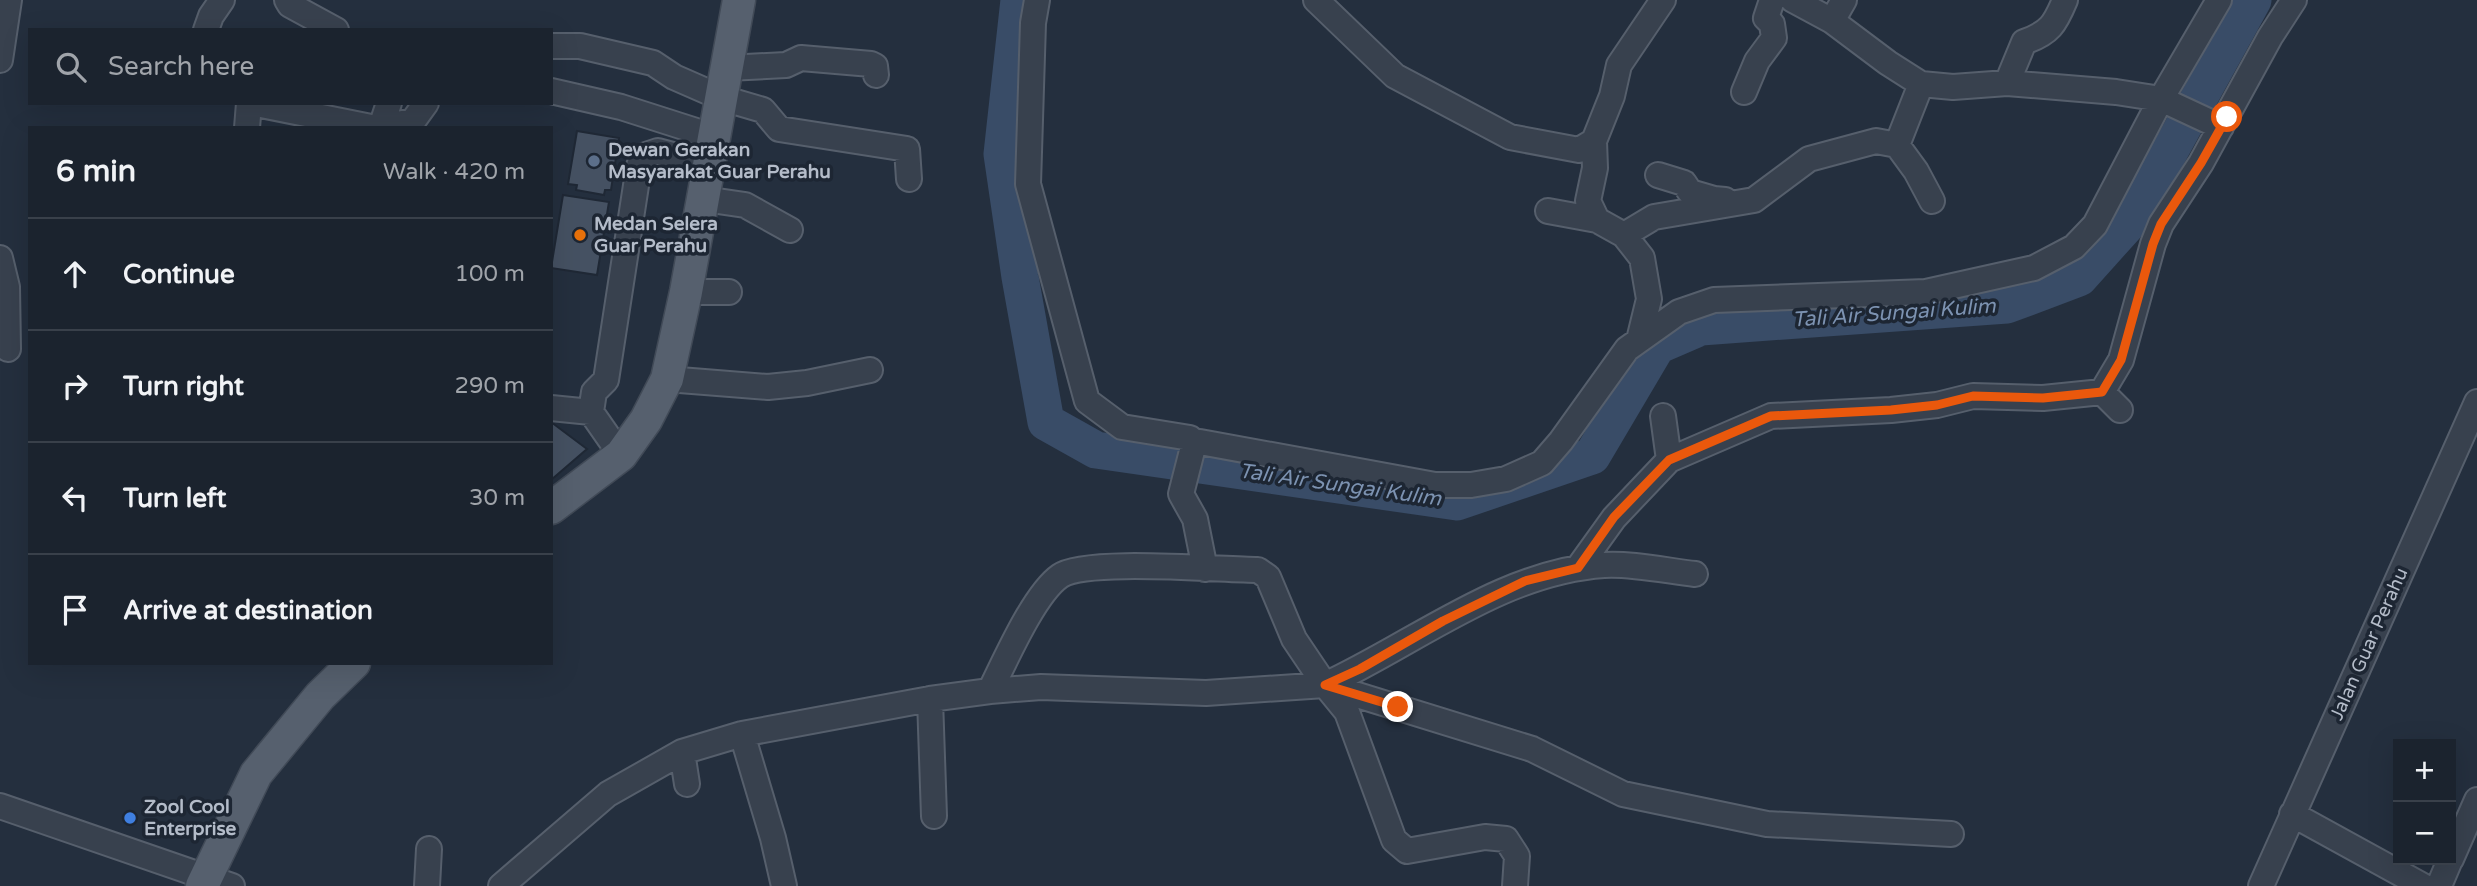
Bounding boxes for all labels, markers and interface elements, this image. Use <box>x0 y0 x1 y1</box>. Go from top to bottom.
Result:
search box <box>28 28 553 105</box>
icon: search <box>52 48 90 86</box>
text: Search here <box>108 51 254 82</box>
route start <box>2211 101 2242 132</box>
place label: Dewan Gerakan Masyarakat Guar Perahu <box>608 139 831 184</box>
text: 6 min <box>56 153 136 190</box>
marker: Dewan Gerakan Masyarakat Guar Perahu <box>586 153 602 169</box>
text: Walk · 420 m <box>383 158 525 186</box>
place label: Medan Selera Guar Perahu <box>594 213 718 257</box>
marker: Medan Selera Guar Perahu <box>572 227 588 243</box>
icon: ahead <box>56 255 94 293</box>
text: Continue <box>123 259 235 290</box>
text: 100 m <box>455 260 525 288</box>
water label: Tali Air Sungai Kulim <box>1792 293 1997 333</box>
icon: right <box>56 367 94 405</box>
text: Turn right <box>123 371 244 402</box>
text: 290 m <box>455 372 525 400</box>
water label: Tali Air Sungai Kulim <box>1237 458 1443 512</box>
icon: left <box>56 479 94 517</box>
text: Turn left <box>123 483 226 514</box>
text: 30 m <box>469 484 525 512</box>
street label: Jalan Guar Perahu <box>2325 564 2413 724</box>
icon: arrive <box>56 591 94 629</box>
text: Arrive at destination <box>123 595 373 626</box>
route end <box>1382 691 1413 722</box>
map controls <box>2393 739 2456 865</box>
button: + <box>2393 739 2456 802</box>
place label: Zool Cool Enterprise <box>144 796 237 841</box>
button: − <box>2393 802 2456 865</box>
marker: Zool Cool Enterprise <box>122 810 138 826</box>

